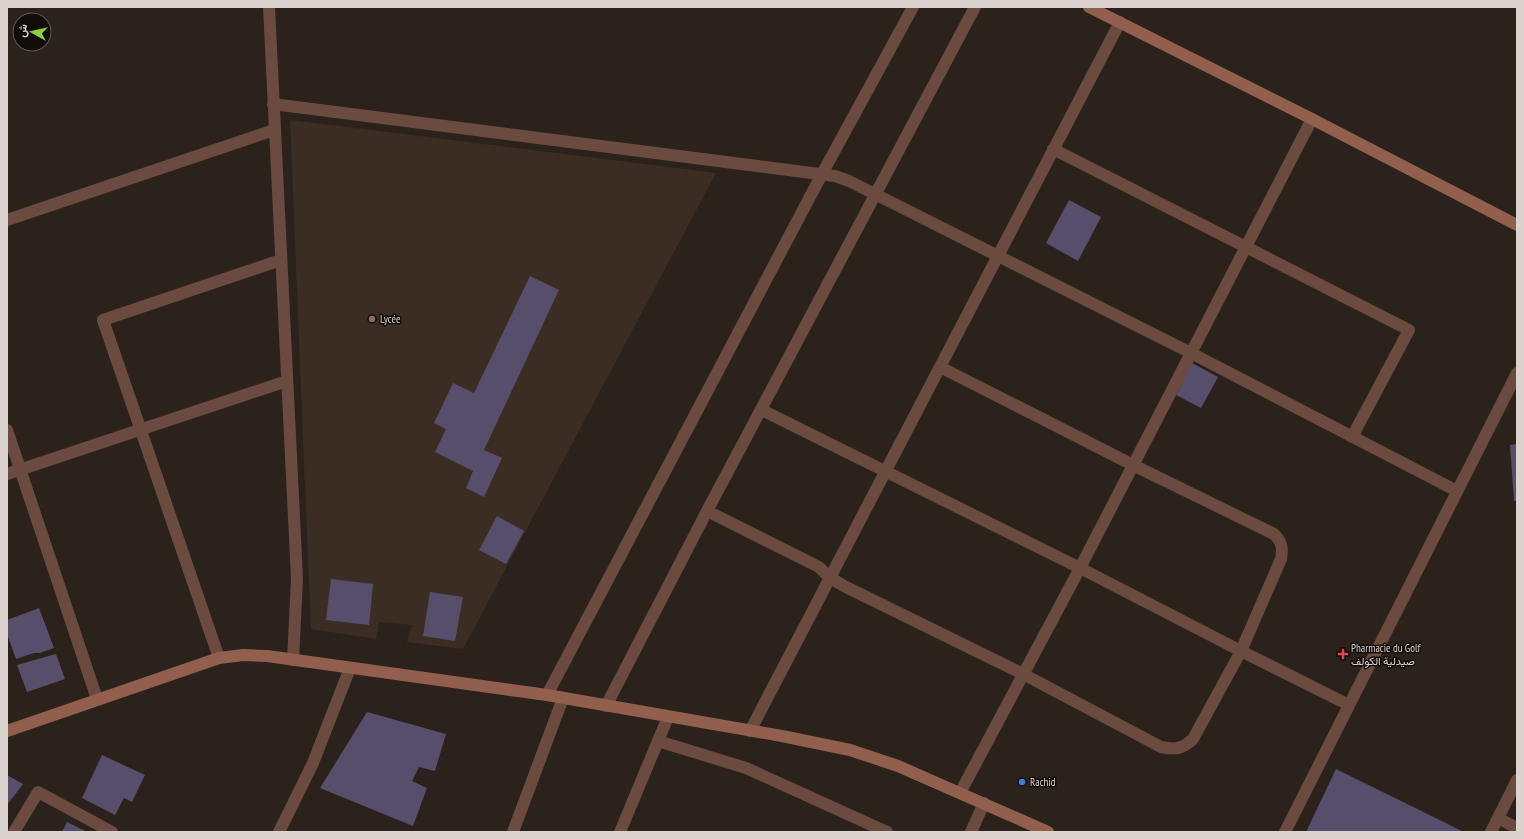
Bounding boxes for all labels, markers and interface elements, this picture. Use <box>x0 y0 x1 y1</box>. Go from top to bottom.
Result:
north arrow <box>12 12 52 52</box>
text: ش <box>14 23 30 38</box>
place label: Lycée <box>380 312 401 326</box>
marker: Lycée <box>367 314 377 324</box>
place label: Pharmacie du Golf صيدلية الكولف <box>1351 641 1422 668</box>
marker: Pharmacie du Golf صيدلية الكولف <box>1338 649 1348 659</box>
place label: Rachid <box>1030 775 1056 789</box>
marker: Rachid <box>1017 777 1027 787</box>

